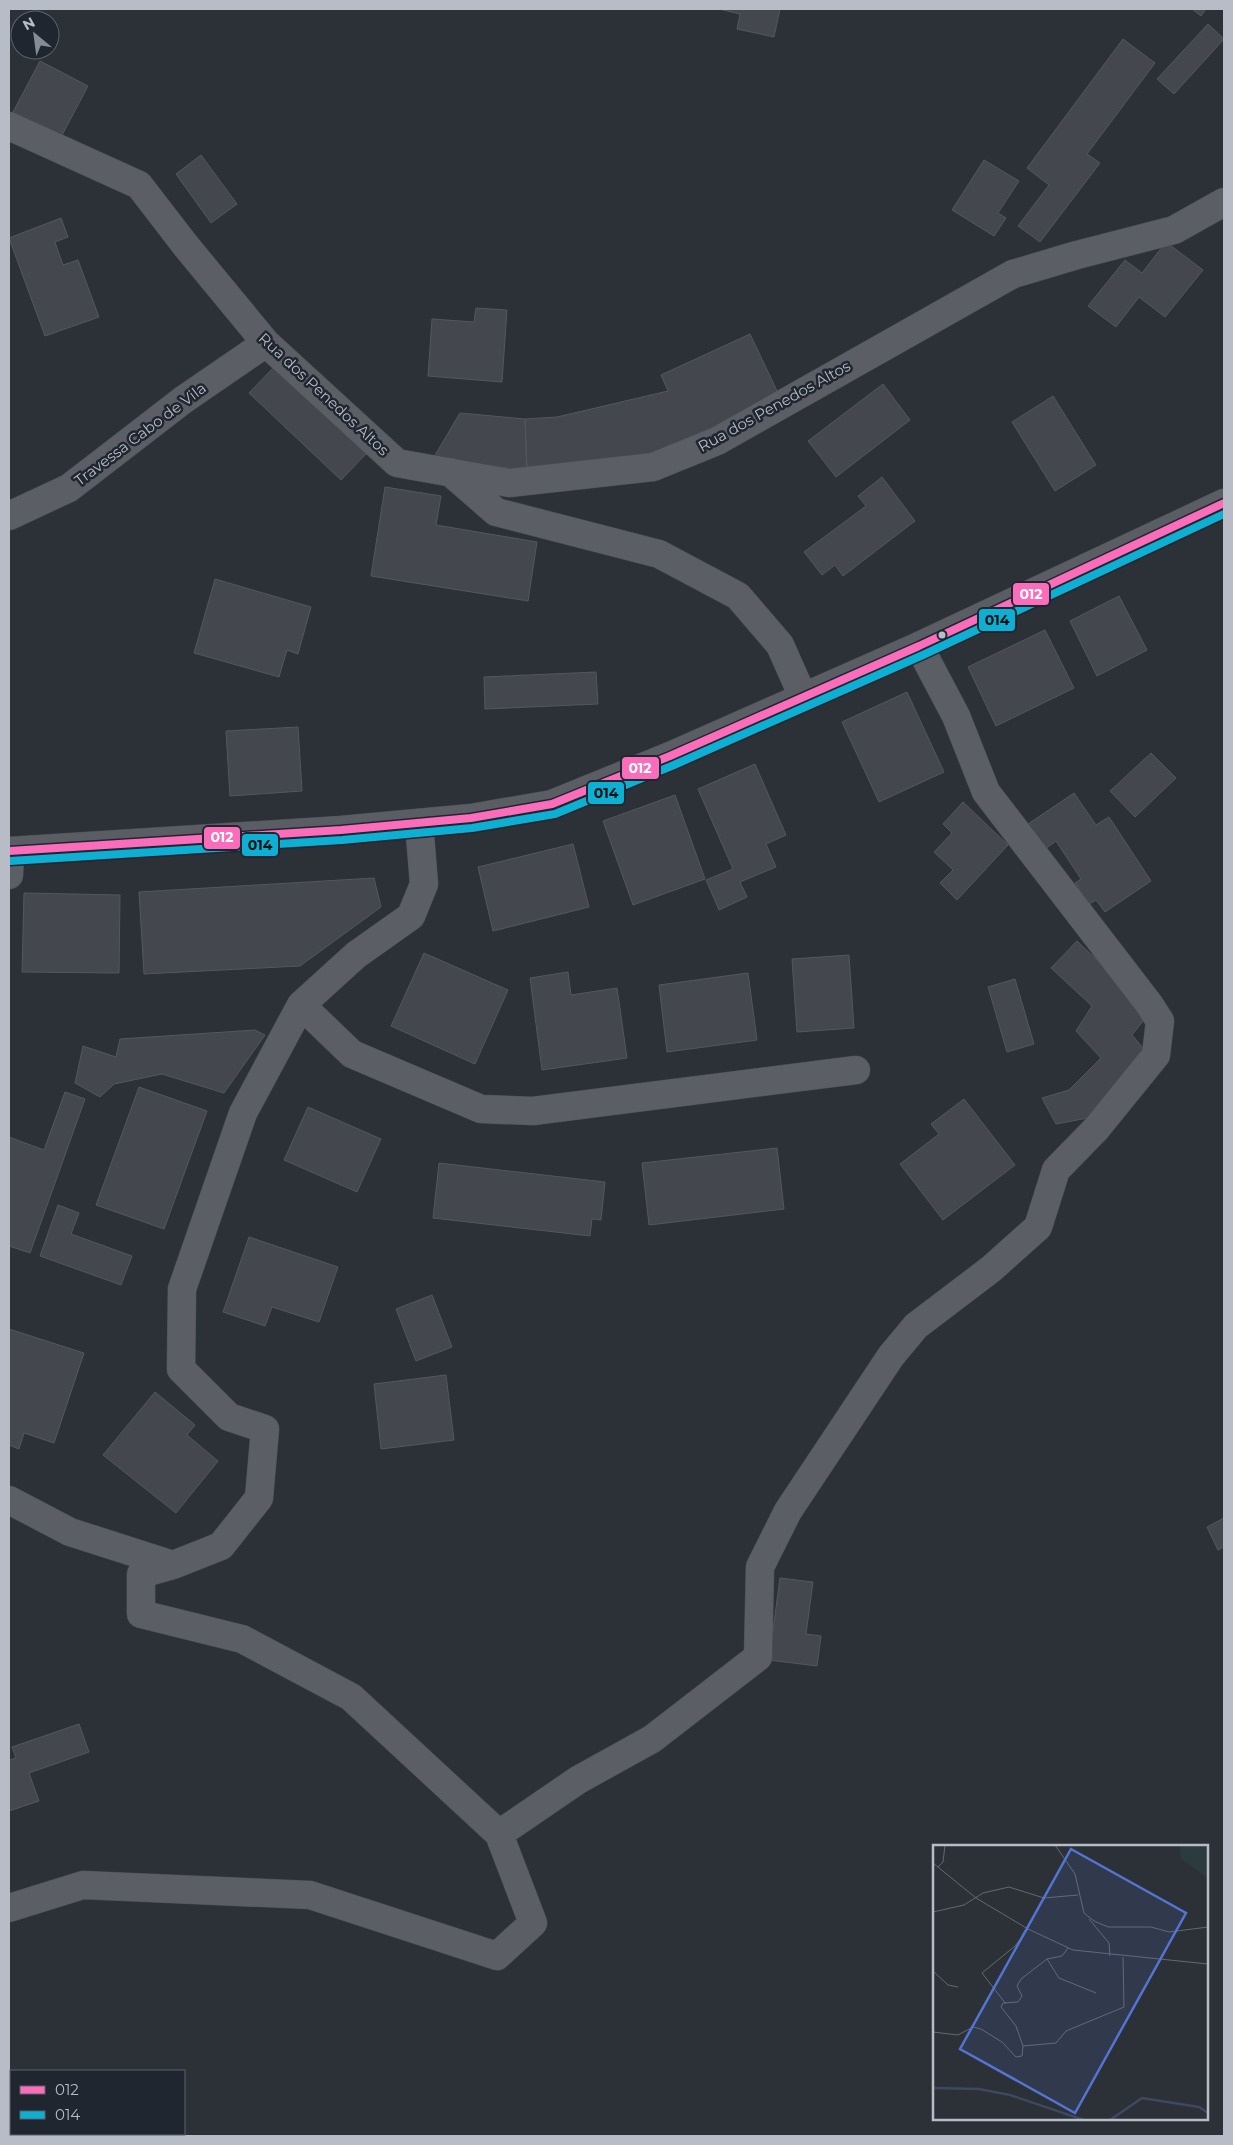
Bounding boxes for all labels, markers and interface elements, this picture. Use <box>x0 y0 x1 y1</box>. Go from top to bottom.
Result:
north arrow <box>10 10 60 60</box>
text: N <box>19 13 38 34</box>
street label: Rua dos Penedos Altos <box>255 329 393 459</box>
street label: Rua dos Penedos Altos <box>694 356 854 456</box>
street label: Travessa Cabo de Vila <box>70 378 210 490</box>
line badge: 012 <box>1012 582 1050 606</box>
text: 012 <box>1019 585 1043 603</box>
line badge: 014 <box>978 608 1016 632</box>
text: 014 <box>985 611 1010 629</box>
unlabelled marker <box>937 630 947 640</box>
line badge: 012 <box>621 756 660 780</box>
text: 012 <box>628 759 652 777</box>
line badge: 014 <box>587 781 625 805</box>
text: 014 <box>594 784 619 802</box>
line badge: 012 <box>203 826 241 850</box>
text: 012 <box>210 828 234 846</box>
line badge: 014 <box>241 833 279 857</box>
text: 014 <box>248 836 273 854</box>
inset map <box>933 1845 1208 2120</box>
legend <box>10 2070 185 2135</box>
text: 012 <box>55 2080 79 2099</box>
text: 014 <box>55 2105 80 2124</box>

